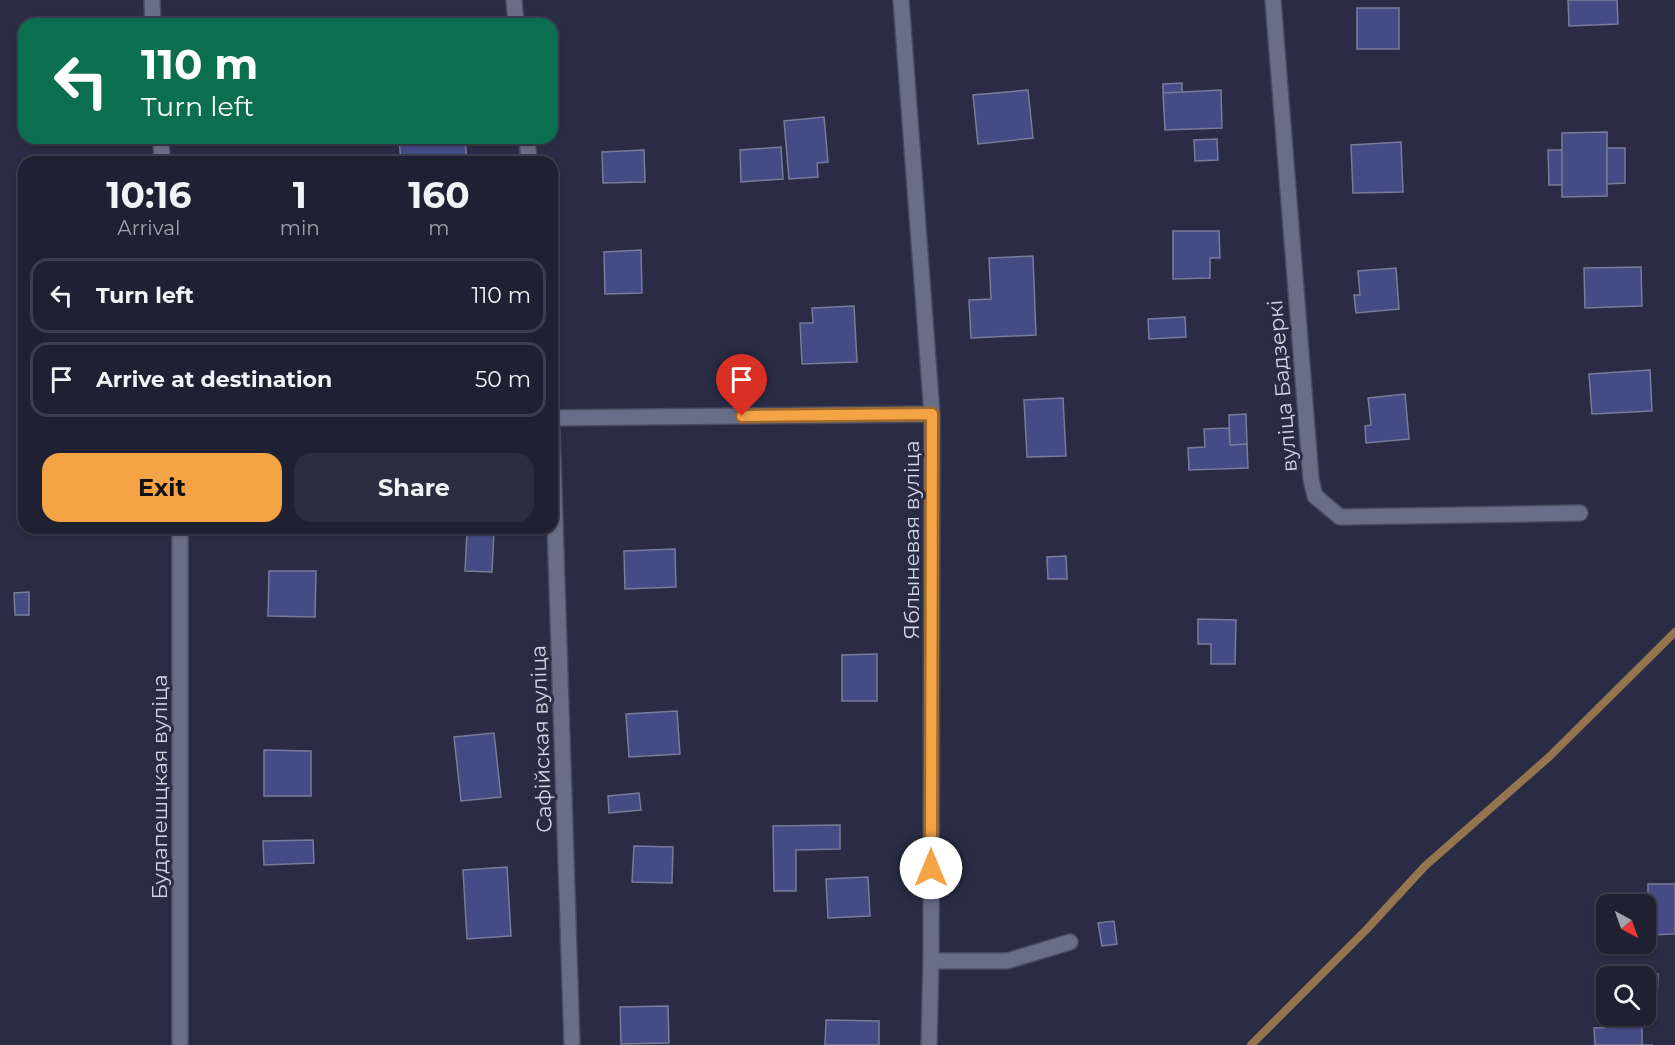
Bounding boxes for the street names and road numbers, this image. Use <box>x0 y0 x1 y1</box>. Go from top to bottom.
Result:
street label: вуліца Бадзеркі <box>1262 299 1302 473</box>
street label: Яблыневая вуліца <box>899 441 924 639</box>
street label: Сафійская вуліца <box>525 645 557 833</box>
street label: Будапешцкая вуліца <box>147 674 172 900</box>

